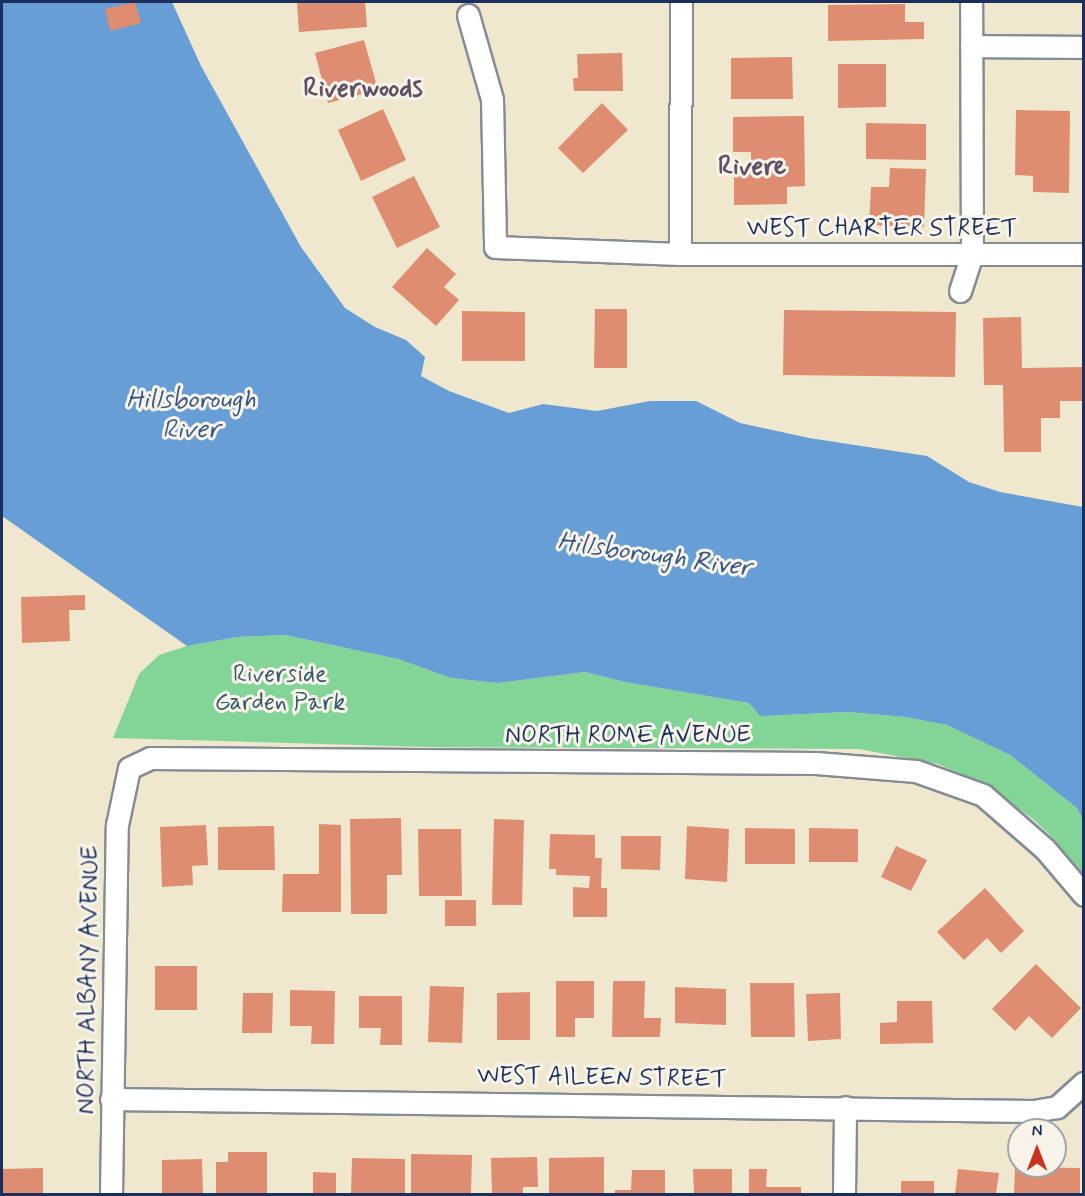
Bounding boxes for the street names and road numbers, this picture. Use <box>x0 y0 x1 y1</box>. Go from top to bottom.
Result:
street label: WEST CHARTER STREET <box>745 215 1019 243</box>
street label: NORTH ROME AVENUE <box>502 722 754 750</box>
street label: NORTH ALBANY AVENUE <box>72 843 106 1117</box>
street label: WEST AILEEN STREET <box>474 1061 730 1095</box>

